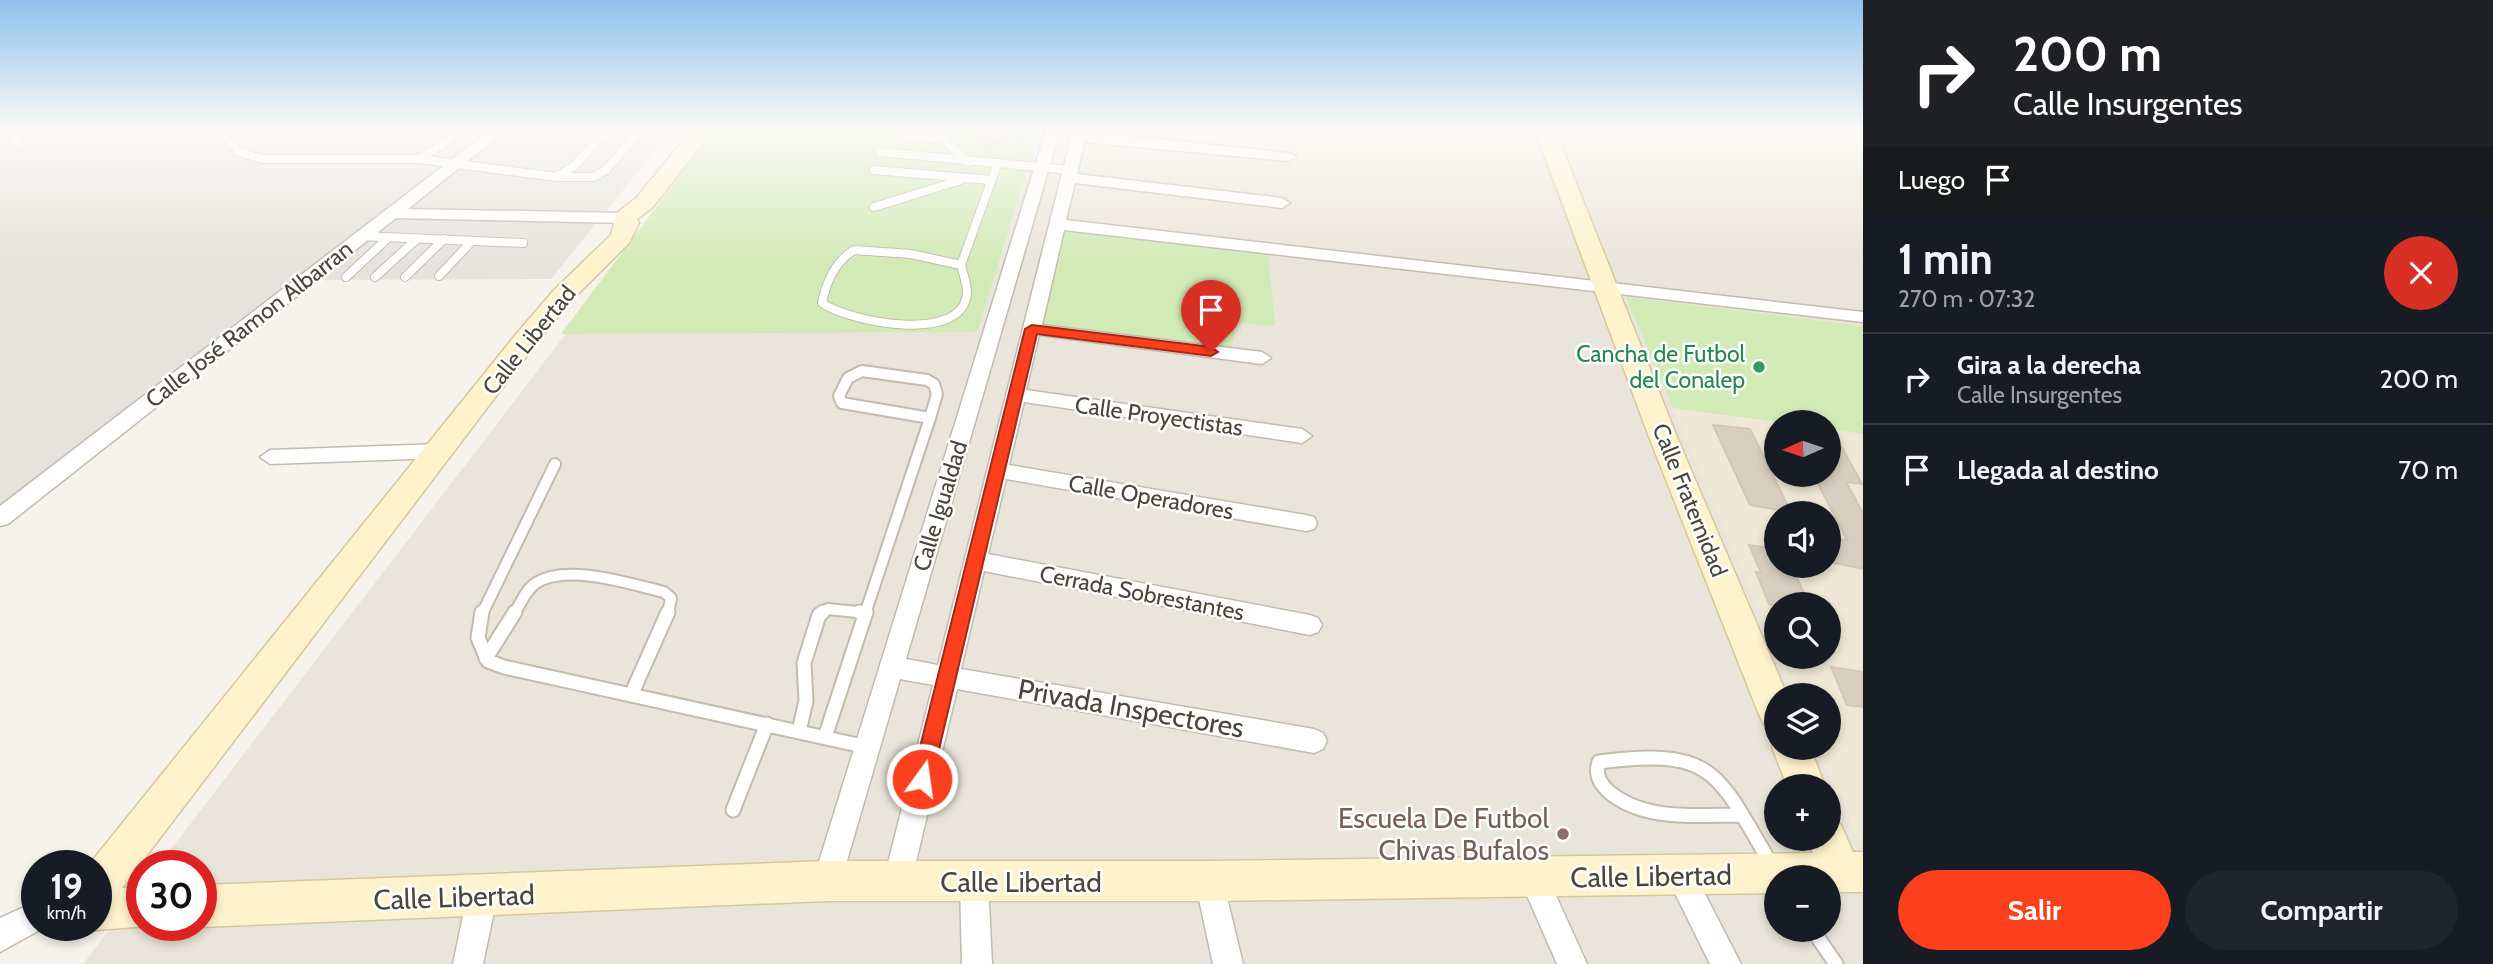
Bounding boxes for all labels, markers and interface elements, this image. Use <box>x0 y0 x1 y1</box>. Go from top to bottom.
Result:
text: 200 m <box>2013 24 2162 83</box>
icon: right <box>1898 28 1989 119</box>
text: Calle Insurgentes <box>2013 84 2243 123</box>
icon: arrive <box>1979 161 2017 199</box>
text: Luego <box>1898 164 1965 196</box>
text: 1 min <box>1898 233 1993 285</box>
street label: Calle José Ramon Albarran <box>140 235 358 413</box>
button: close <box>2384 236 2458 310</box>
street label: Calle Libertad <box>476 280 582 400</box>
pin <box>1181 280 1241 352</box>
text: 270 m · 07:32 <box>1898 285 2035 313</box>
icon: arrive <box>1192 291 1230 329</box>
place label: Cancha de Futbol del Conalep <box>1576 340 1746 394</box>
text: Gira a la derecha <box>1957 349 2141 381</box>
marker: Cancha de Futbol del Conalep <box>1751 359 1767 375</box>
icon: right <box>1898 360 1936 398</box>
text: 200 m <box>2379 363 2458 395</box>
text: Calle Insurgentes <box>1957 381 2122 409</box>
street label: Calle Proyectistas <box>1073 390 1245 442</box>
north arrow <box>1764 410 1841 486</box>
map controls <box>1764 410 1841 942</box>
street label: Calle Fraternidad <box>1647 419 1733 581</box>
street label: Calle Igualdad <box>907 437 973 575</box>
icon: arrive <box>1898 451 1936 489</box>
text: Llegada al destino <box>1957 454 2159 486</box>
text: 70 m <box>2398 454 2458 486</box>
street label: Calle Operadores <box>1066 469 1236 525</box>
button: sound <box>1764 501 1841 578</box>
street label: Cerrada Sobrestantes <box>1037 559 1247 627</box>
button: search <box>1764 592 1841 669</box>
street label: Privada Inspectores <box>1015 671 1247 745</box>
button: layers <box>1764 683 1841 760</box>
position arrow <box>885 742 959 816</box>
button: + <box>1764 774 1841 851</box>
place label: Escuela De Futbol Chivas Bufalos <box>1338 801 1549 867</box>
marker: Escuela De Futbol Chivas Bufalos <box>1555 826 1571 842</box>
speed limit sign: 30 <box>126 850 217 941</box>
street label: Calle Libertad <box>1570 858 1732 894</box>
text: 19 <box>50 865 83 908</box>
street label: Calle Libertad <box>940 865 1102 899</box>
button: − <box>1764 865 1841 942</box>
button: Salir <box>1898 870 2171 950</box>
button: Compartir <box>2185 870 2458 950</box>
street label: Calle Libertad <box>373 877 535 917</box>
text: km/h <box>47 902 86 924</box>

